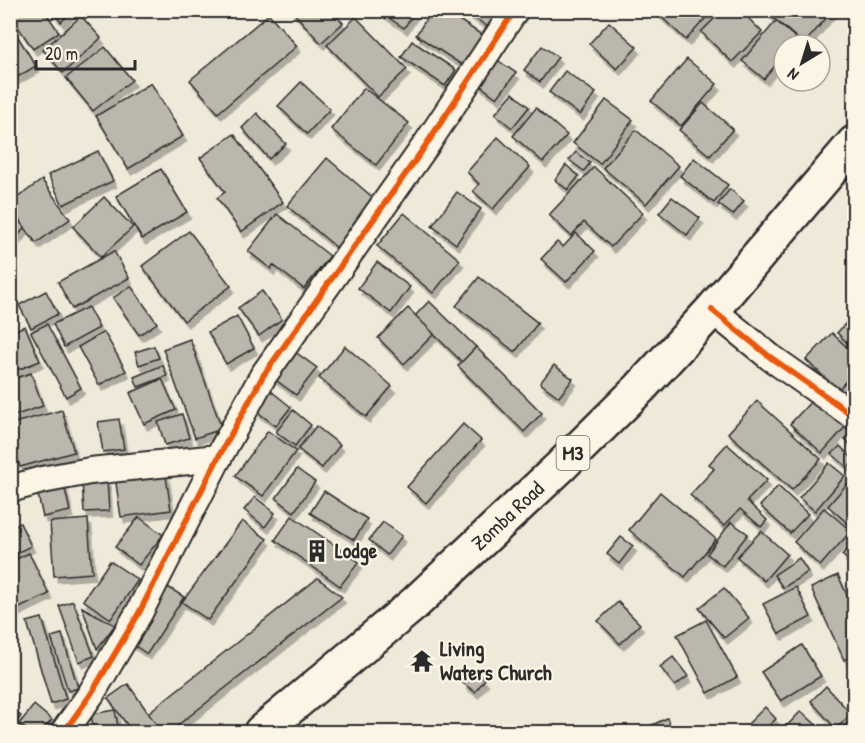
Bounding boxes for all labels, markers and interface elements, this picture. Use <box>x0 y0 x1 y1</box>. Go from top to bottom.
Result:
scale bar <box>36 33 135 71</box>
north arrow <box>772 33 832 93</box>
text: 20 m <box>45 41 78 66</box>
text: N <box>782 63 803 86</box>
road number: M3 <box>556 436 590 470</box>
street label: Zomba Road <box>465 474 550 557</box>
place label: Lodge <box>335 536 378 566</box>
building icon: Lodge <box>304 538 330 564</box>
place label: Living Waters Church <box>440 634 552 687</box>
temple icon: Living Waters Church <box>409 648 435 674</box>

